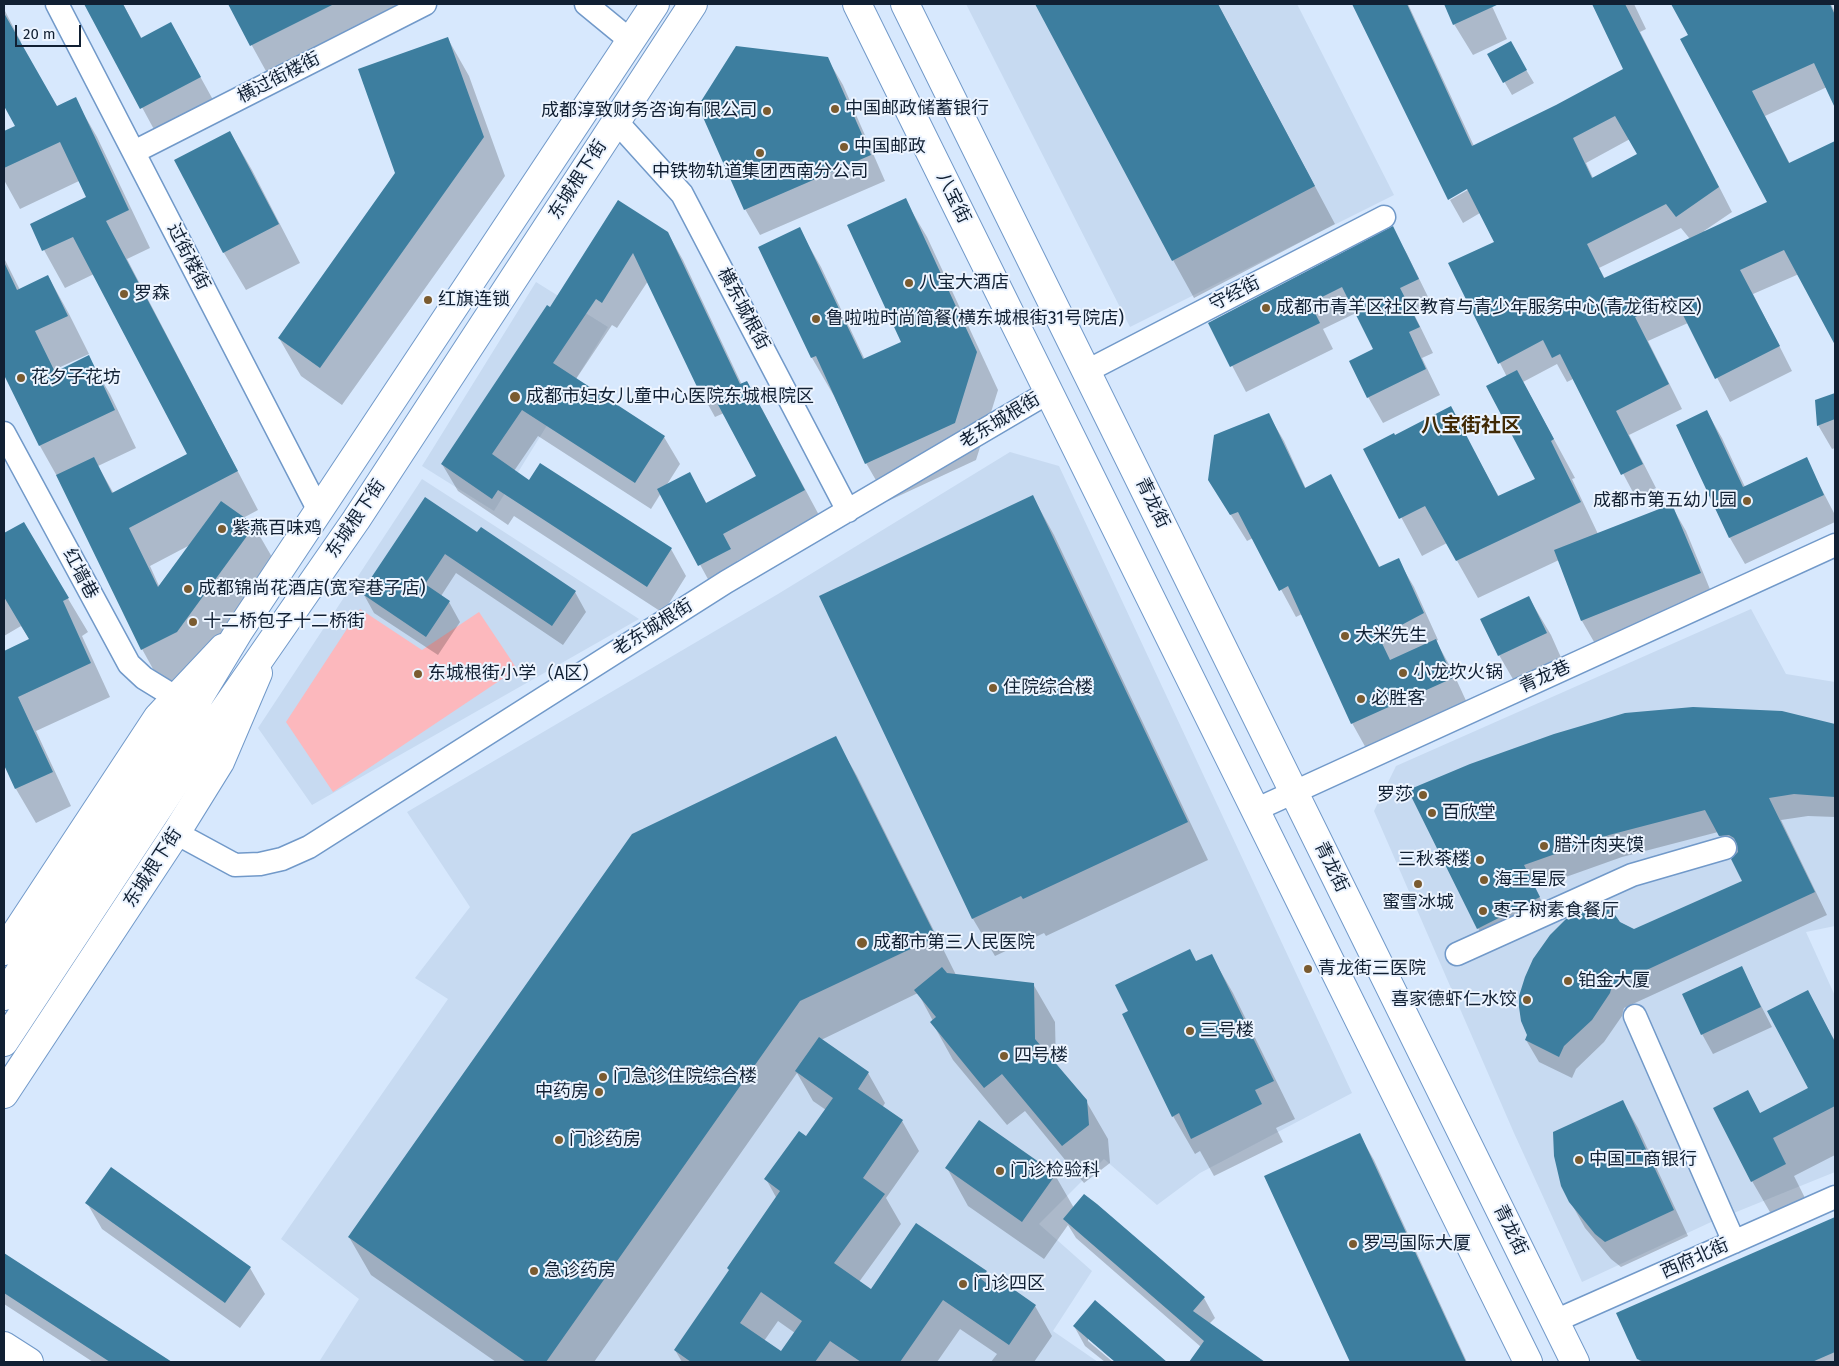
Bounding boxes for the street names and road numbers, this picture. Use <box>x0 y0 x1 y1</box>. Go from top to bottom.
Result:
street label: 横过街楼街 <box>234 48 324 108</box>
street label: 东城根下街 <box>544 136 612 224</box>
street label: 八宝街 <box>931 169 975 227</box>
street label: 过街楼街 <box>162 220 214 294</box>
street label: 横东城根街 <box>712 264 774 354</box>
street label: 守经街 <box>1206 272 1264 316</box>
street label: 老东城根街 <box>956 389 1044 453</box>
street label: 青龙街 <box>1130 474 1174 532</box>
street label: 东城根下街 <box>322 476 390 562</box>
street label: 红墙巷 <box>58 545 102 603</box>
street label: 老东城根街 <box>609 595 697 661</box>
street label: 青龙巷 <box>1516 656 1574 698</box>
street label: 东城根下街 <box>119 824 187 912</box>
street label: 青龙街 <box>1309 838 1353 896</box>
street label: 青龙街 <box>1488 1201 1532 1259</box>
street label: 西府北街 <box>1658 1234 1732 1284</box>

